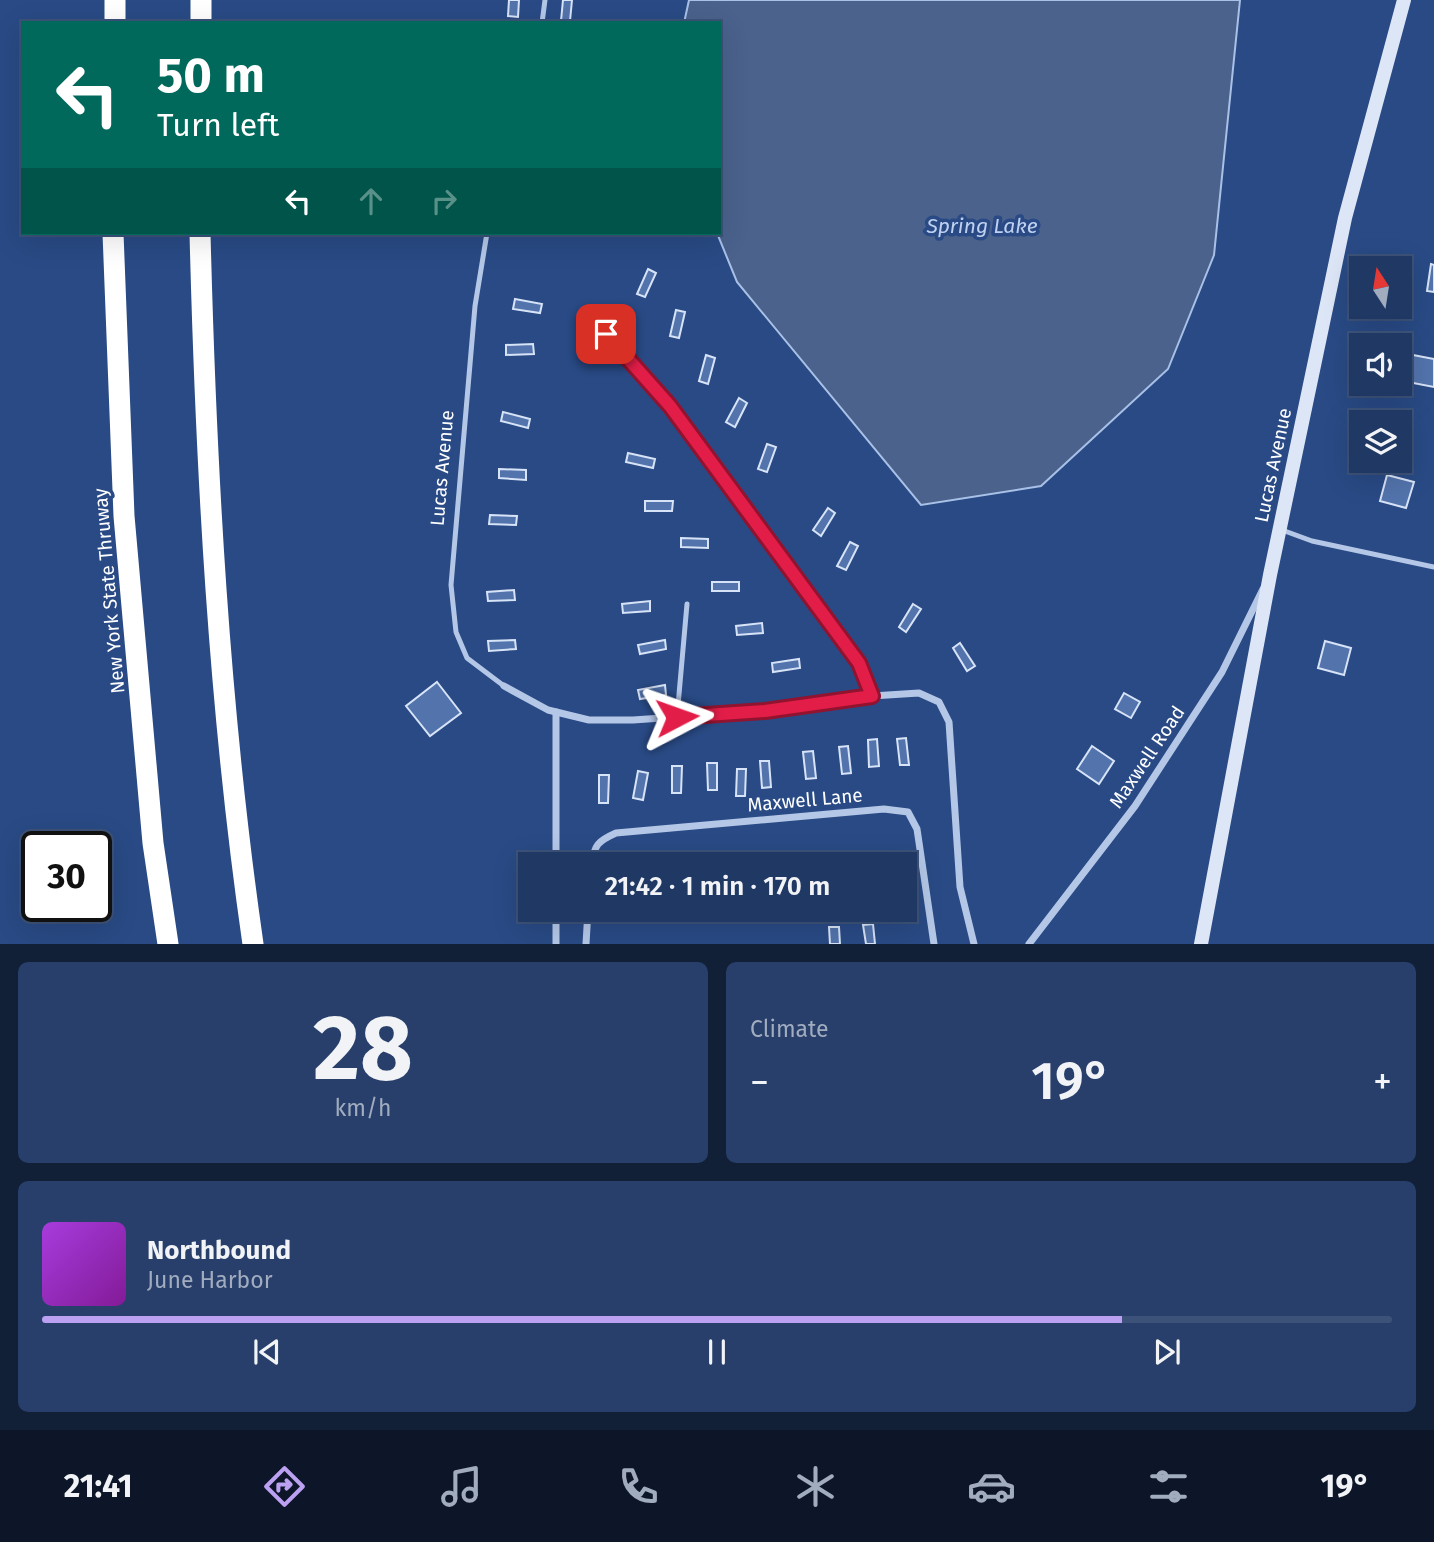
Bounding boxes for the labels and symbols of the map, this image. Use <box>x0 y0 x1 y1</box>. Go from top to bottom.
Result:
water label: Spring Lake <box>925 213 1038 239</box>
north arrow <box>1349 256 1412 318</box>
pin <box>576 304 636 364</box>
street label: Lucas Avenue <box>1250 406 1296 524</box>
street label: Lucas Avenue <box>425 409 459 527</box>
street label: New York State Thruway <box>89 487 129 695</box>
position arrow <box>640 680 714 754</box>
street label: Maxwell Road <box>1104 702 1190 812</box>
street label: Maxwell Lane <box>746 784 864 816</box>
speed limit sign: 30 <box>21 831 112 922</box>

